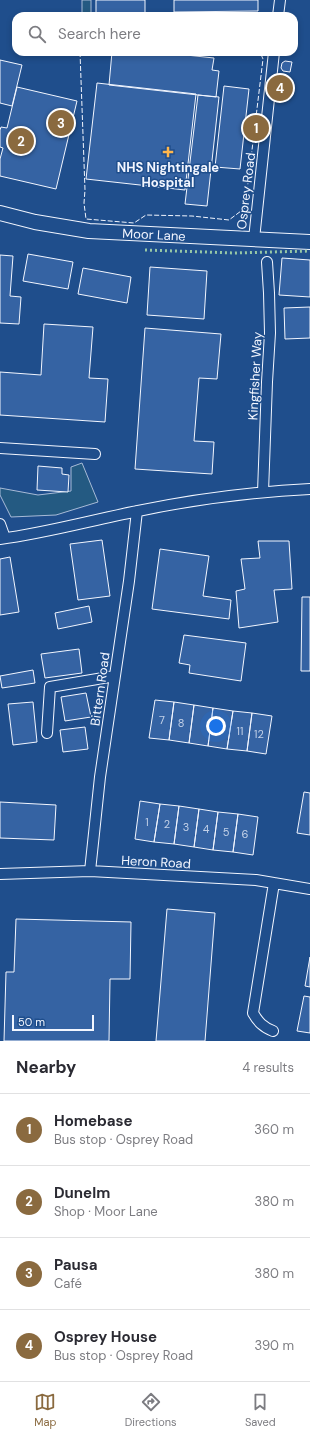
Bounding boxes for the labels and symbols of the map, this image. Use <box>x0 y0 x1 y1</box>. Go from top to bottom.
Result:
pin: 4 <box>267 73 293 103</box>
pin: 3 <box>48 108 74 138</box>
pin: 1 <box>243 113 269 143</box>
pin: 2 <box>8 126 34 156</box>
marker: NHS Nightingale Hospital <box>162 146 174 158</box>
street label: Osprey Road <box>233 152 259 230</box>
place label: NHS Nightingale Hospital <box>117 159 219 191</box>
street label: Moor Lane <box>122 224 186 244</box>
street label: Kingfisher Way <box>244 331 266 421</box>
street label: Bittern Road <box>86 651 114 727</box>
house number: 7 <box>159 713 165 727</box>
house number: 8 <box>178 716 184 730</box>
your location <box>206 716 226 736</box>
house number: 11 <box>237 724 243 738</box>
house number: 12 <box>254 727 264 741</box>
house number: 1 <box>145 815 149 829</box>
house number: 2 <box>164 817 170 831</box>
house number: 3 <box>183 820 189 834</box>
house number: 4 <box>203 822 210 836</box>
house number: 5 <box>223 825 230 839</box>
house number: 6 <box>242 827 249 841</box>
street label: Heron Road <box>121 852 191 872</box>
scale bar <box>12 1013 94 1032</box>

